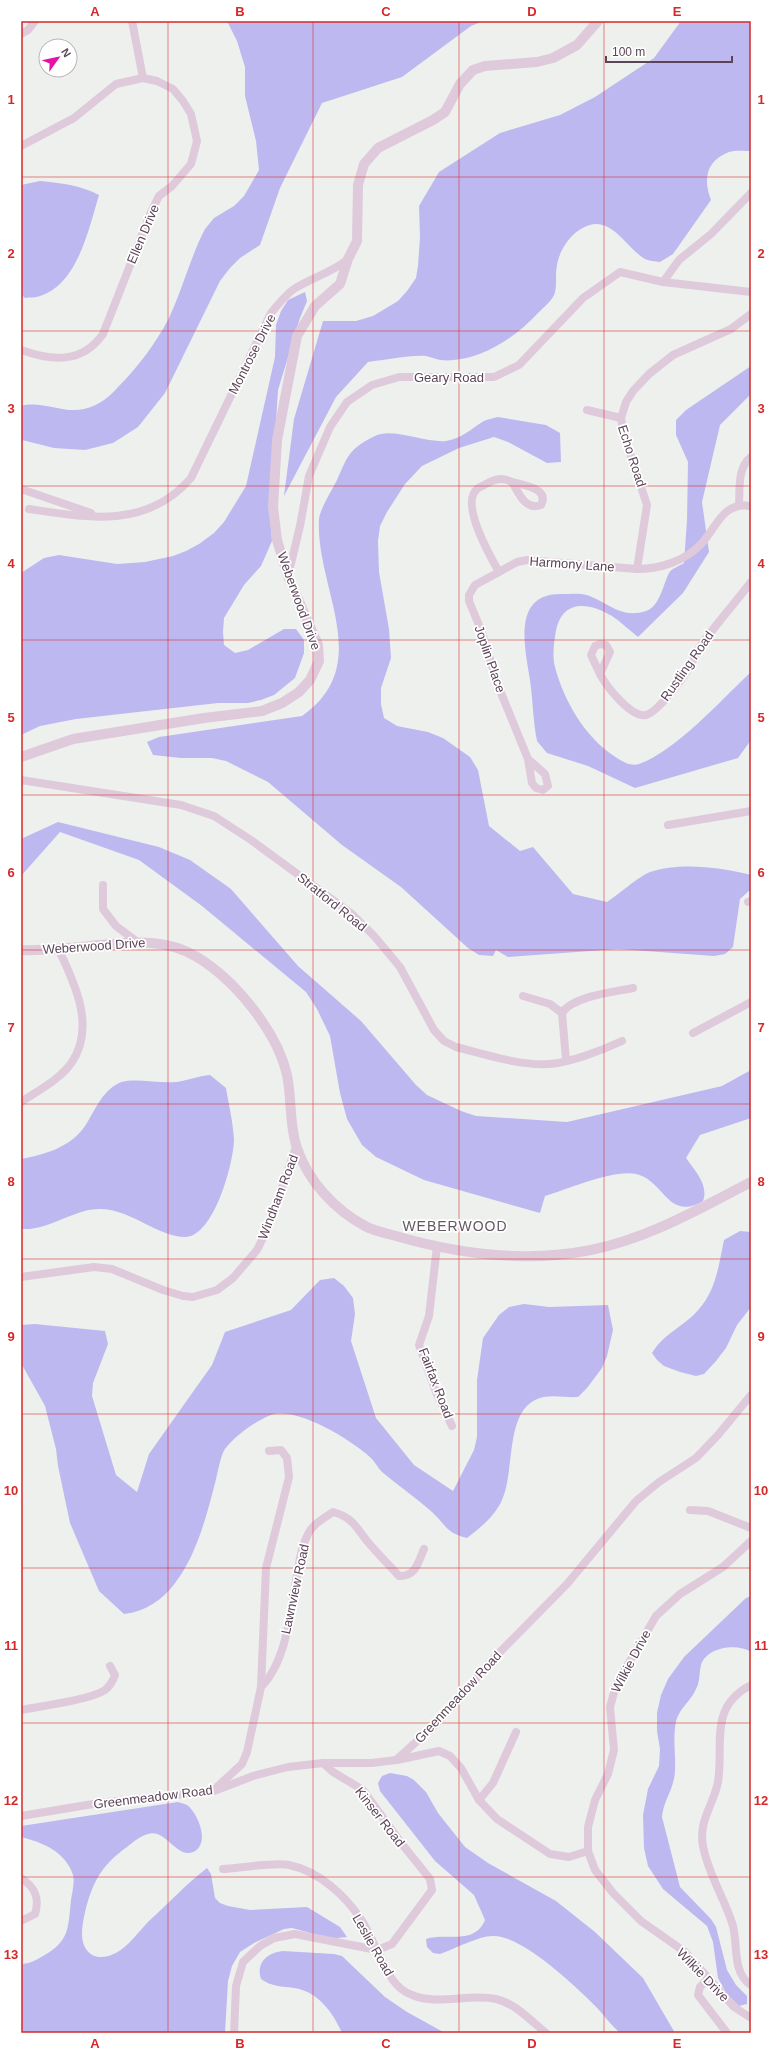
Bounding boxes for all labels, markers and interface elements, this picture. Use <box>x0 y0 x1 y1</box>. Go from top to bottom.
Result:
text: A <box>90 4 100 19</box>
text: B <box>235 4 245 19</box>
text: C <box>381 4 391 19</box>
text: D <box>527 4 537 19</box>
text: E <box>673 4 682 19</box>
north arrow <box>38 38 78 78</box>
scale bar <box>606 38 732 64</box>
text: 100 m <box>612 45 645 59</box>
text: N <box>59 46 74 59</box>
text: 1 <box>7 92 15 107</box>
text: 1 <box>757 92 765 107</box>
street label: Ellen Drive <box>124 202 162 266</box>
text: 2 <box>7 246 15 261</box>
text: 2 <box>757 246 765 261</box>
street label: Montrose Drive <box>225 311 279 397</box>
street label: Geary Road <box>414 370 484 385</box>
text: 3 <box>7 401 15 416</box>
text: 3 <box>757 401 765 416</box>
street label: Echo Road <box>615 423 649 489</box>
street label: Weberwood Drive <box>274 550 324 652</box>
street label: Harmony Lane <box>529 554 615 574</box>
text: 4 <box>7 556 15 571</box>
text: 4 <box>757 556 765 571</box>
street label: Joplin Place <box>471 623 509 695</box>
street label: Rustling Road <box>657 628 717 704</box>
text: 5 <box>7 710 15 725</box>
text: 5 <box>757 710 765 725</box>
text: 6 <box>7 865 15 880</box>
text: 6 <box>757 865 765 880</box>
street label: Stratford Road <box>294 870 370 934</box>
street label: Weberwood Drive <box>42 935 146 957</box>
text: 7 <box>7 1020 15 1035</box>
text: 7 <box>757 1020 765 1035</box>
street label: Windham Road <box>255 1152 301 1242</box>
text: 8 <box>7 1174 15 1189</box>
text: 8 <box>757 1174 765 1189</box>
district label: WEBERWOOD <box>402 1218 508 1234</box>
text: 9 <box>7 1329 15 1344</box>
text: 9 <box>757 1329 765 1344</box>
street label: Fairfax Road <box>416 1346 456 1420</box>
text: 10 <box>4 1483 18 1498</box>
text: 10 <box>754 1483 768 1498</box>
street label: Lawnview Road <box>278 1543 312 1635</box>
street label: Wilkie Drive <box>608 1627 654 1695</box>
text: 11 <box>4 1638 18 1653</box>
text: 11 <box>754 1638 768 1653</box>
street label: Greenmeadow Road <box>412 1648 504 1746</box>
street label: Greenmeadow Road <box>93 1782 213 1812</box>
street label: Kinser Road <box>352 1784 408 1850</box>
text: 12 <box>4 1793 18 1808</box>
text: 12 <box>754 1793 768 1808</box>
street label: Leslie Road <box>349 1912 397 1978</box>
street label: Wilkie Drive <box>674 1945 732 2005</box>
text: 13 <box>4 1947 18 1962</box>
text: 13 <box>754 1947 768 1962</box>
text: A <box>90 2036 100 2051</box>
text: B <box>235 2036 245 2051</box>
text: C <box>381 2036 391 2051</box>
text: D <box>527 2036 537 2051</box>
text: E <box>673 2036 682 2051</box>

